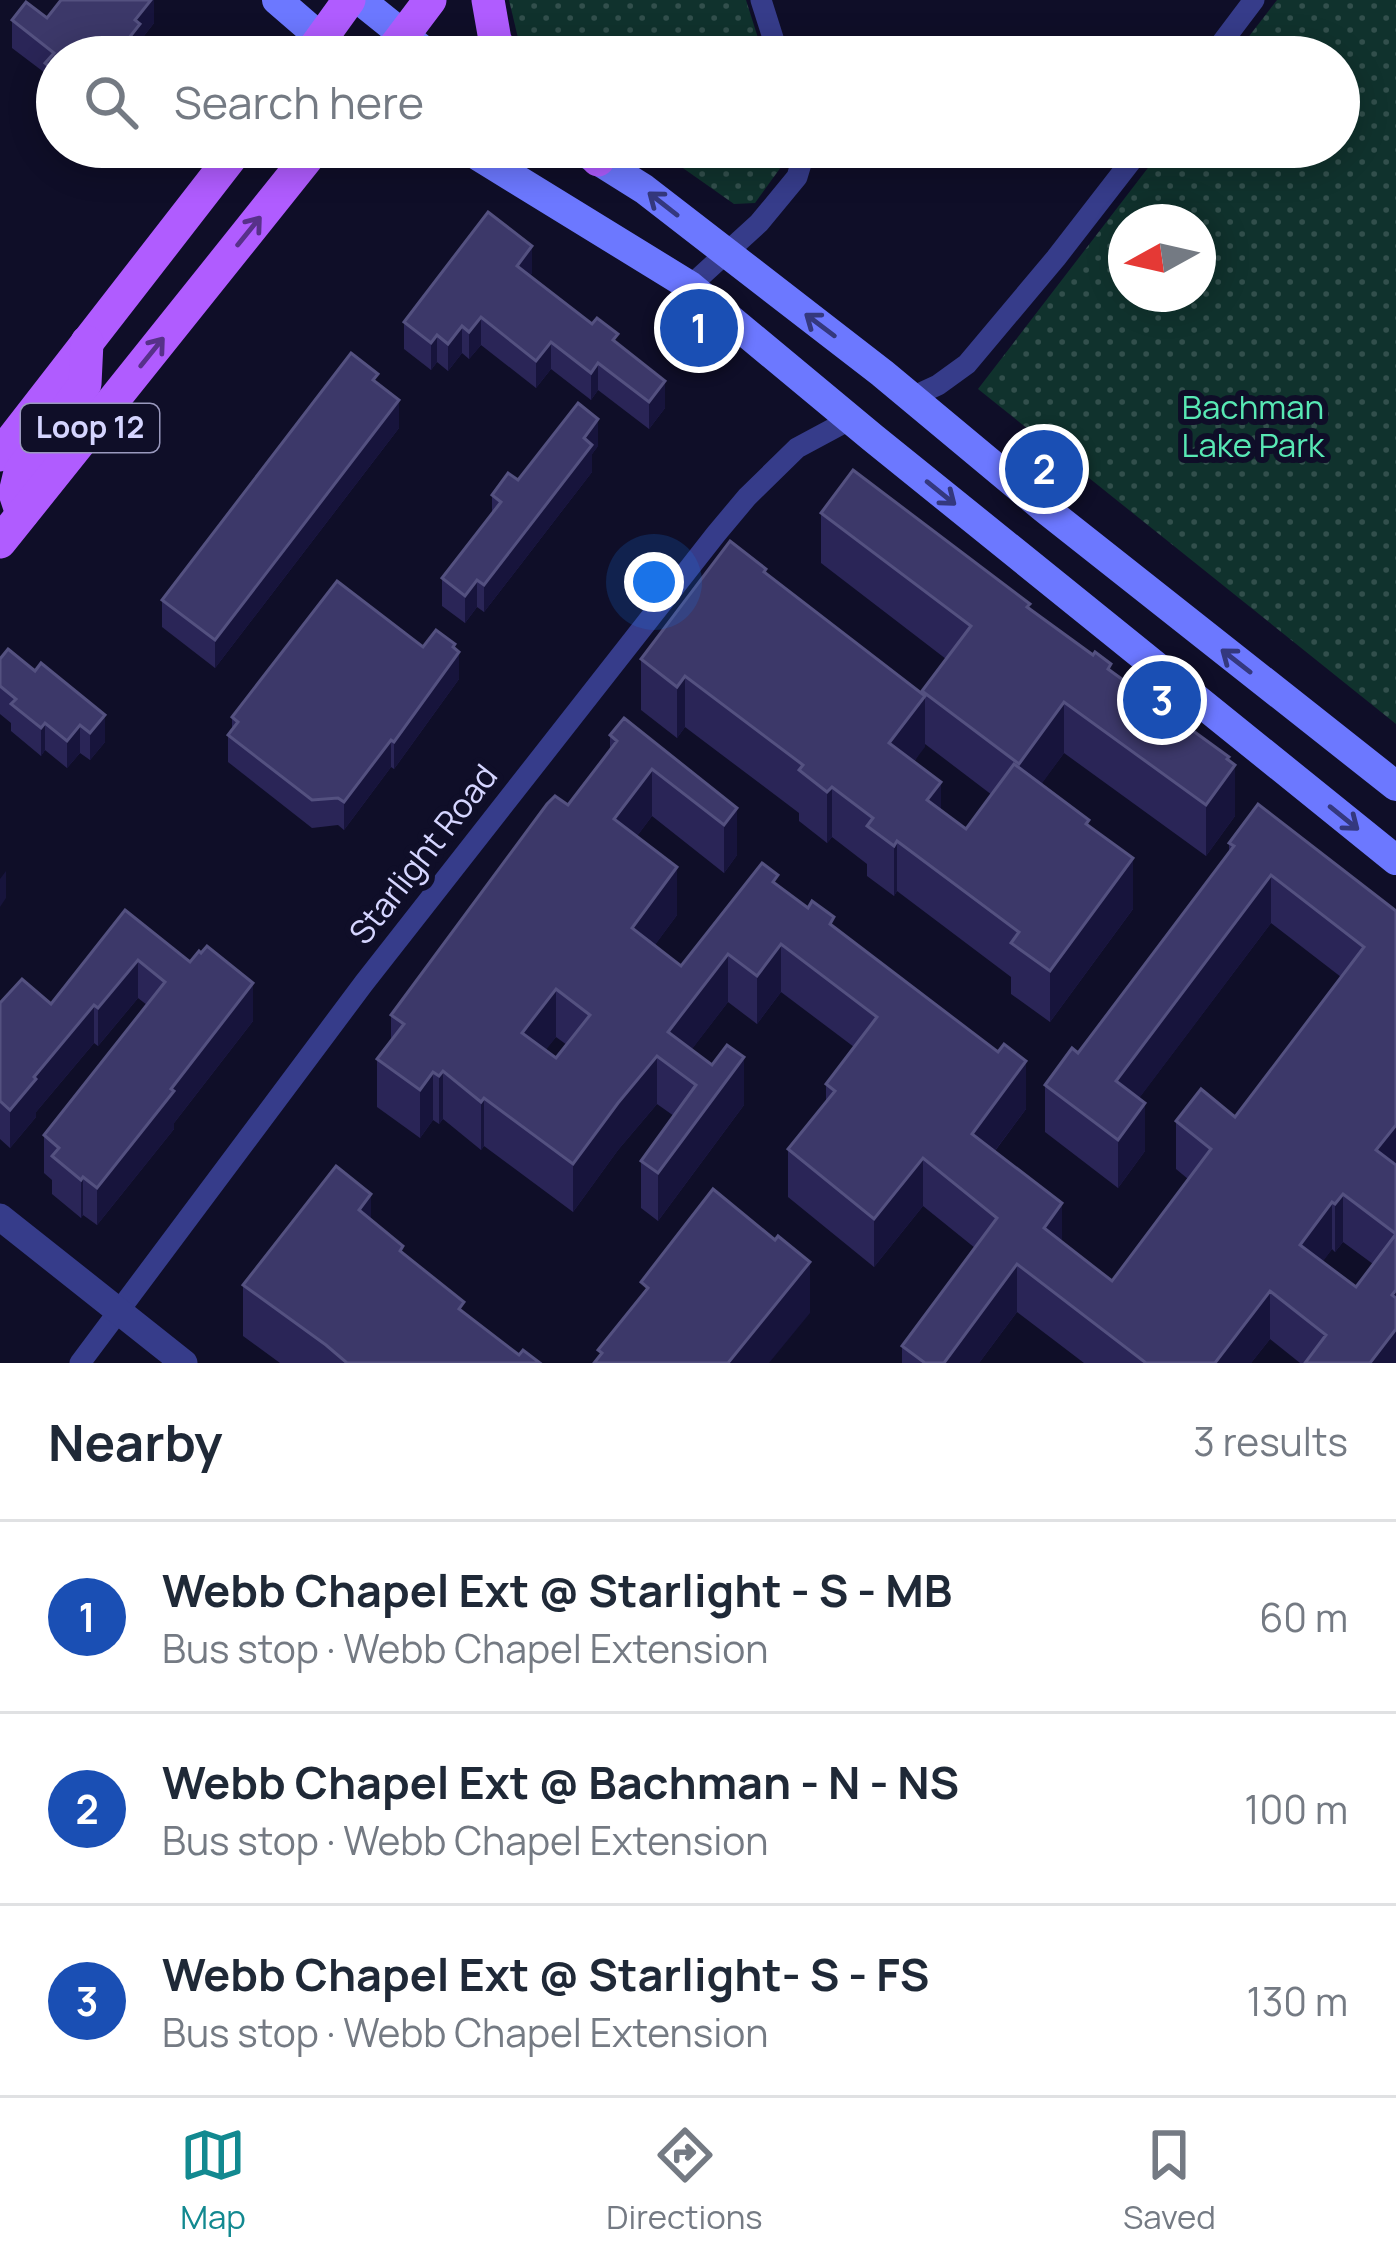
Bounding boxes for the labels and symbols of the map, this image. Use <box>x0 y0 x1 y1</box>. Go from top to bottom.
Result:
one-way arrow <box>648 192 680 218</box>
north arrow <box>1108 204 1216 312</box>
one-way arrow <box>235 216 262 247</box>
pin: 1 <box>660 283 738 373</box>
one-way arrow <box>804 313 837 338</box>
one-way arrow <box>138 336 164 368</box>
park label: Bachman Lake Park <box>1182 384 1326 467</box>
road number: Loop 12 <box>21 404 159 452</box>
pin: 2 <box>1005 424 1083 514</box>
one-way arrow <box>925 479 957 506</box>
your location <box>624 552 684 612</box>
one-way arrow <box>1221 648 1253 675</box>
pin: 3 <box>1123 655 1201 745</box>
street label: Starlight Road <box>338 755 507 953</box>
one-way arrow <box>1328 804 1359 831</box>

